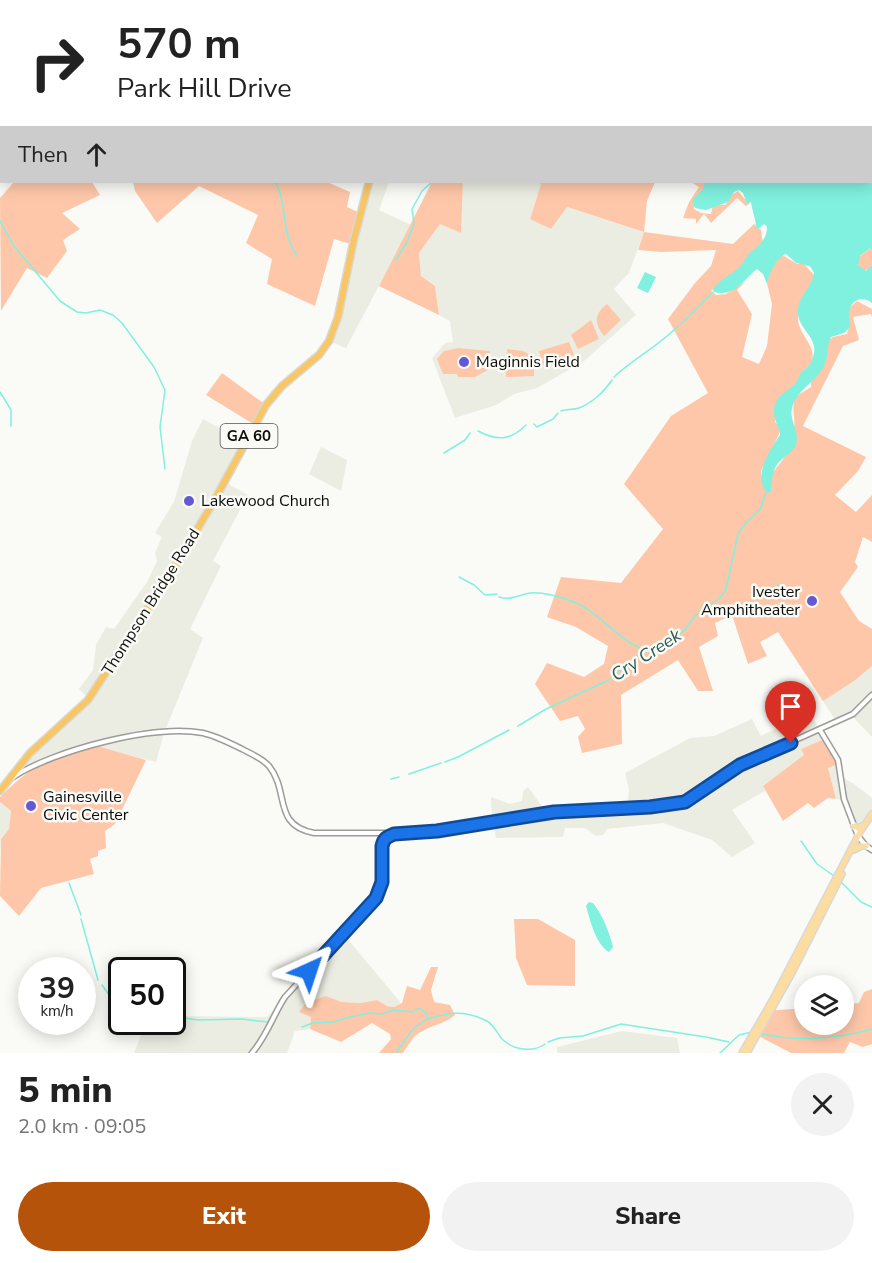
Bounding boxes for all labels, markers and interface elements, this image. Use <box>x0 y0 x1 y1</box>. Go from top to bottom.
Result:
text: 570 m <box>117 16 241 73</box>
icon: right <box>18 24 96 102</box>
text: Park Hill Drive <box>117 70 292 107</box>
icon: ahead <box>80 138 113 171</box>
text: Then <box>18 140 68 170</box>
place label: Maginnis Field <box>476 351 580 373</box>
marker: Maginnis Field <box>457 355 471 369</box>
road number: GA 60 <box>220 424 278 448</box>
place label: Lakewood Church <box>201 490 330 512</box>
marker: Lakewood Church <box>182 494 196 508</box>
street label: Thompson Bridge Road <box>97 524 205 680</box>
place label: Ivester Amphitheater <box>701 581 800 621</box>
marker: Ivester Amphitheater <box>805 594 819 608</box>
water label: Cry Creek <box>606 623 687 687</box>
pin <box>765 681 816 743</box>
icon: arrive <box>774 690 807 723</box>
place label: Gainesville Civic Center <box>43 786 129 826</box>
marker: Gainesville Civic Center <box>24 799 38 813</box>
position arrow <box>277 939 341 1003</box>
speed limit sign: 50 <box>108 957 186 1035</box>
text: 39 <box>39 968 75 1009</box>
map controls <box>794 975 854 1035</box>
button: layers <box>794 975 854 1035</box>
text: km/h <box>40 1001 74 1021</box>
text: 5 min <box>18 1066 113 1115</box>
button: close <box>791 1073 854 1136</box>
text: 2.0 km · 09:05 <box>18 1113 146 1140</box>
button: Exit <box>18 1182 430 1251</box>
button: Share <box>442 1182 854 1251</box>

